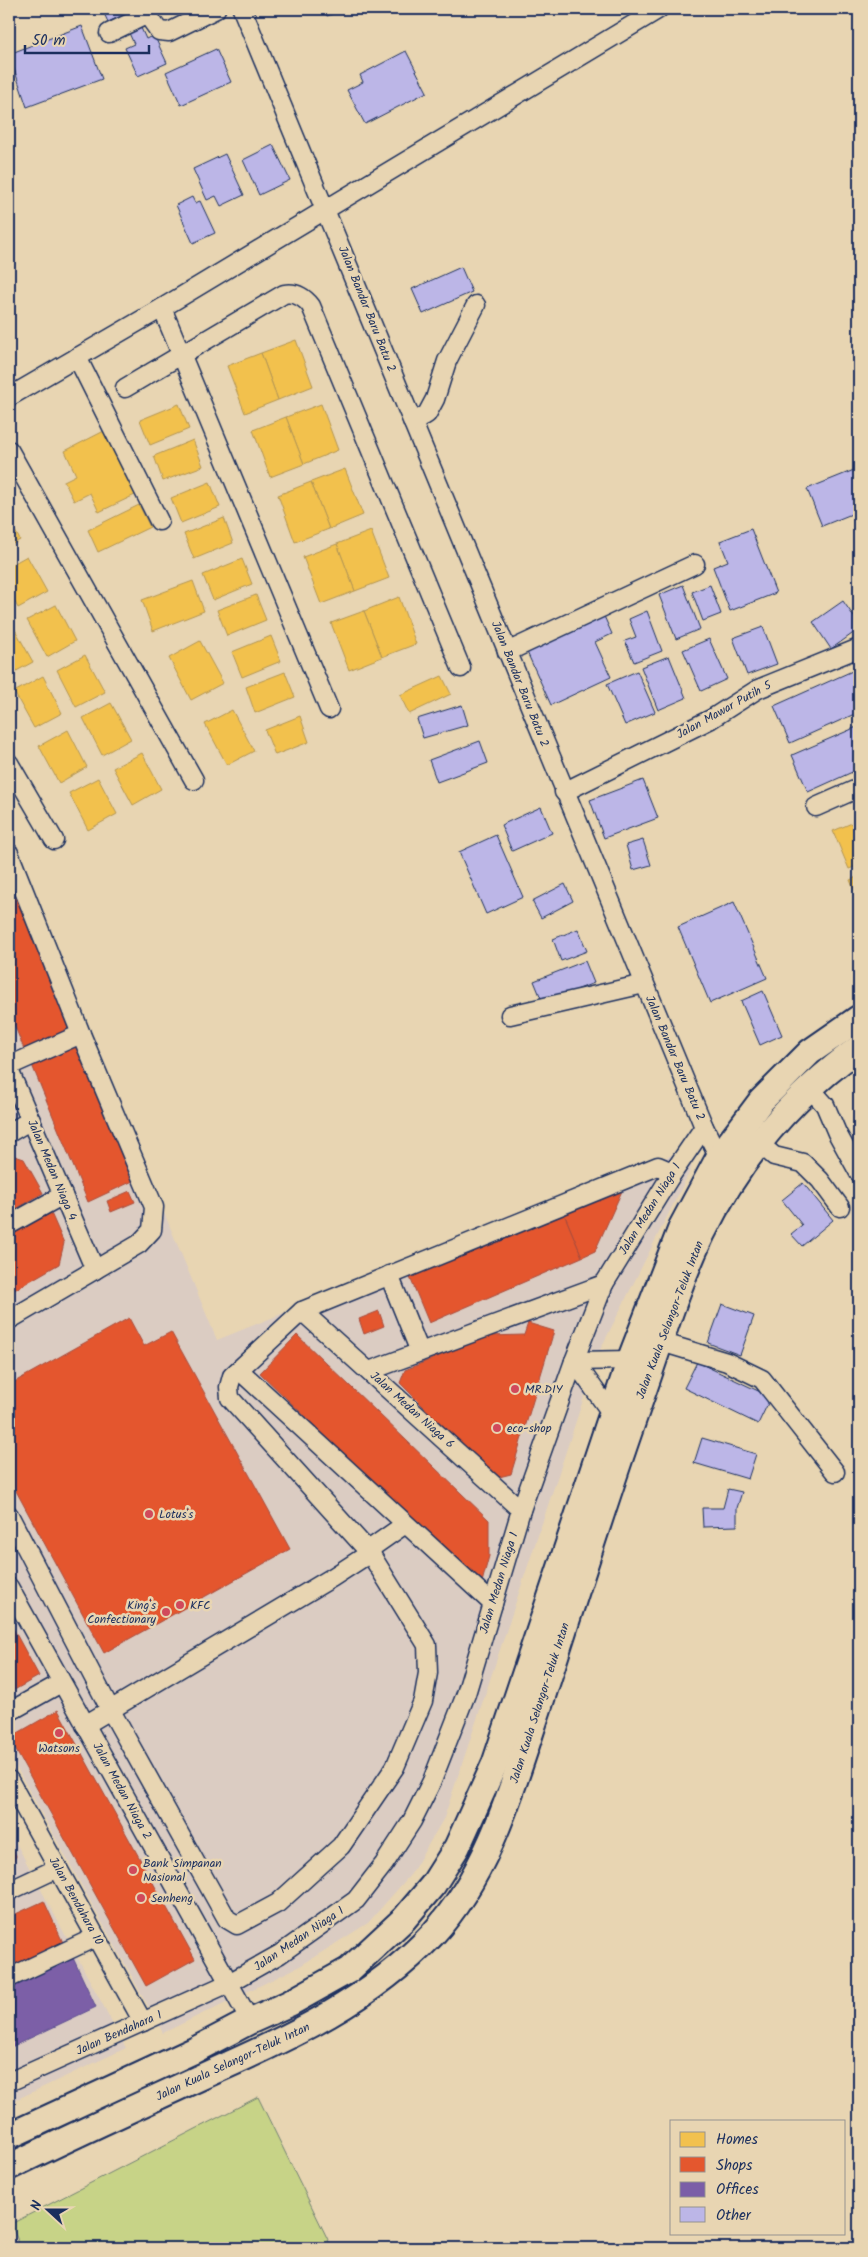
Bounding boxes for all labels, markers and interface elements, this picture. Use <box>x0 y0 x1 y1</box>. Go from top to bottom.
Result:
scale bar <box>25 22 149 54</box>
text: 50 m <box>32 29 66 53</box>
street label: Jalan Bandar Baru Batu 2 <box>333 243 401 375</box>
street label: Jalan Bandar Baru Batu 2 <box>486 618 554 750</box>
street label: Jalan Mawar Putih 5 <box>673 675 776 744</box>
street label: Jalan Bandar Baru Batu 2 <box>640 992 710 1124</box>
street label: Jalan Medan Niaga 4 <box>22 1117 82 1224</box>
street label: Jalan Medan Niaga 1 <box>614 1159 686 1259</box>
street label: Jalan Kuala Selangor-Teluk Intan <box>631 1238 709 1402</box>
street label: Jalan Medan Niaga 6 <box>365 1367 459 1453</box>
place label: MR.DIY <box>525 1380 564 1399</box>
marker: MR.DIY <box>509 1383 521 1395</box>
place label: eco-shop <box>507 1419 552 1438</box>
marker: eco-shop <box>491 1422 503 1434</box>
place label: Lotus's <box>159 1505 193 1524</box>
marker: Lotus's <box>143 1508 155 1520</box>
street label: Jalan Medan Niaga 1 <box>475 1530 524 1636</box>
place label: King's Confectionary <box>87 1596 156 1629</box>
place label: KFC <box>190 1596 211 1615</box>
marker: KFC <box>174 1599 186 1611</box>
marker: King's Confectionary <box>160 1606 172 1618</box>
street label: Jalan Kuala Selangor-Teluk Intan <box>505 1620 575 1786</box>
marker: Watsons <box>53 1727 65 1739</box>
place label: Watsons <box>38 1739 80 1758</box>
street label: Jalan Medan Niaga 2 <box>87 1739 157 1843</box>
street label: Jalan Bendahara 10 <box>44 1853 108 1949</box>
place label: Bank Simpanan Nasional <box>143 1854 222 1887</box>
marker: Bank Simpanan Nasional <box>127 1864 139 1876</box>
place label: Senheng <box>151 1889 193 1908</box>
marker: Senheng <box>135 1892 147 1904</box>
street label: Jalan Medan Niaga 1 <box>250 1902 348 1976</box>
street label: Jalan Bendahara 1 <box>73 2005 165 2060</box>
street label: Jalan Kuala Selangor-Teluk Intan <box>153 2018 313 2106</box>
legend <box>670 2120 846 2234</box>
text: Homes <box>716 2128 759 2152</box>
text: Shops <box>716 2154 753 2178</box>
text: Offices <box>716 2178 759 2202</box>
north arrow <box>22 2184 72 2234</box>
text: N <box>25 2197 49 2214</box>
text: Other <box>716 2204 752 2228</box>

